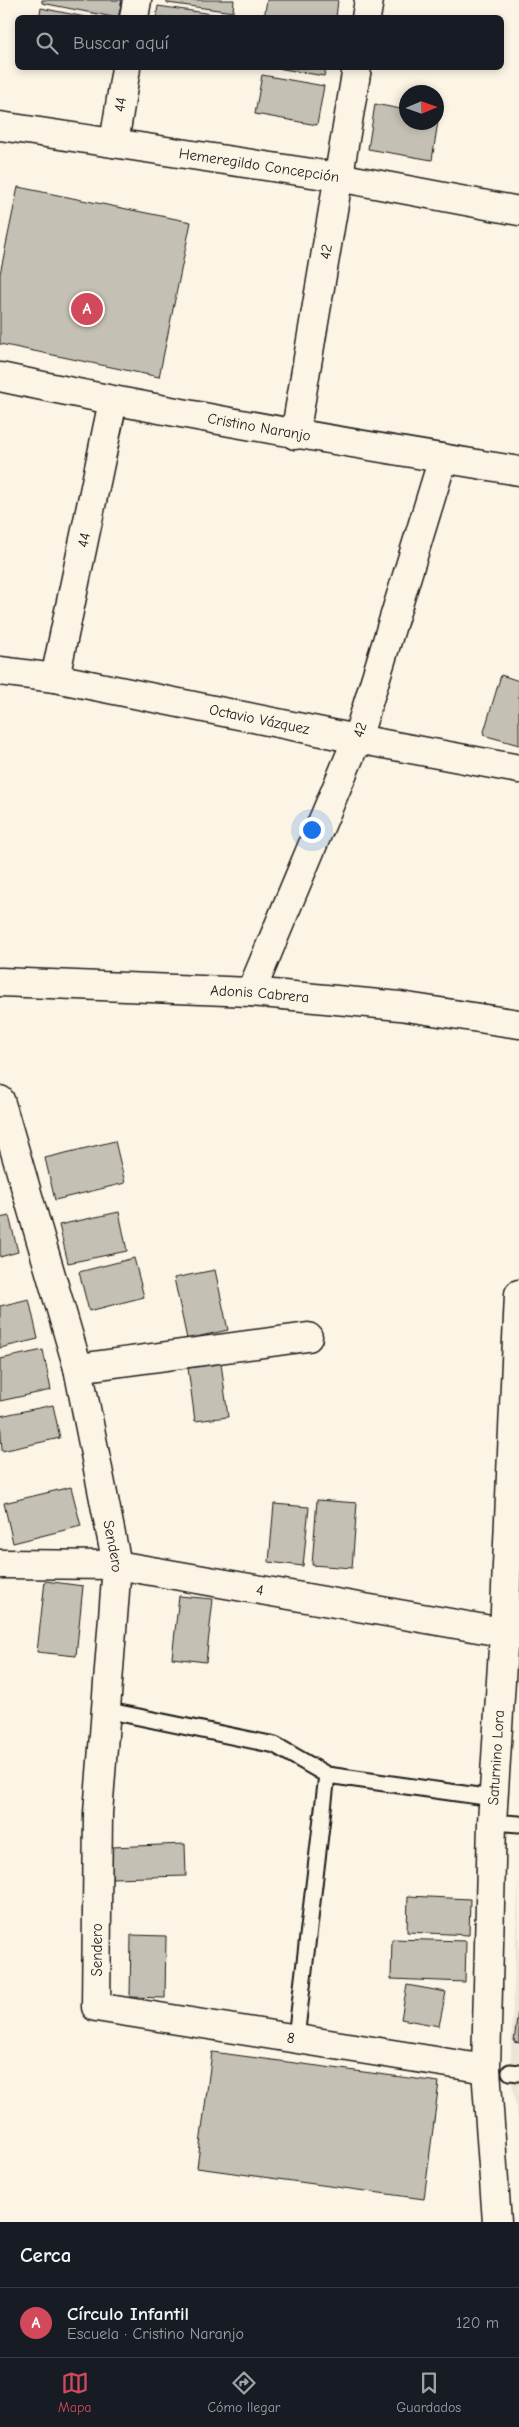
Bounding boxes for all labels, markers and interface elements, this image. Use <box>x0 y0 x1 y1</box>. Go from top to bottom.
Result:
search box <box>15 15 504 70</box>
icon: search <box>33 29 61 57</box>
text: Buscar aquí <box>73 32 169 54</box>
north arrow <box>399 85 444 130</box>
street label: 44 <box>110 96 130 113</box>
street label: Hemeregildo Concepción <box>178 144 341 186</box>
street label: 42 <box>316 243 336 261</box>
pin: A <box>71 290 103 328</box>
street label: Cristino Naranjo <box>206 409 312 445</box>
street label: 44 <box>74 531 94 549</box>
street label: Octavio Vázquez <box>208 700 312 738</box>
street label: 42 <box>349 720 371 740</box>
your location <box>299 817 325 843</box>
street label: Adonis Cabrera <box>210 981 310 1006</box>
street label: Sendero <box>99 1519 126 1573</box>
street label: 4 <box>255 1580 265 1599</box>
street label: Saturnino Lora <box>484 1709 508 1806</box>
street label: Sendero <box>88 1923 106 1977</box>
street label: 8 <box>286 2028 296 2047</box>
text: Cerca <box>20 2243 71 2267</box>
text: Círculo Infantil <box>67 2303 189 2325</box>
text: A <box>32 2314 40 2332</box>
text: 120 m <box>456 2314 499 2332</box>
text: Escuela · Cristino Naranjo <box>67 2325 244 2343</box>
tab: Mapa <box>58 2369 92 2416</box>
tab: Cómo llegar <box>207 2369 280 2416</box>
tab: Guardados <box>396 2369 461 2416</box>

